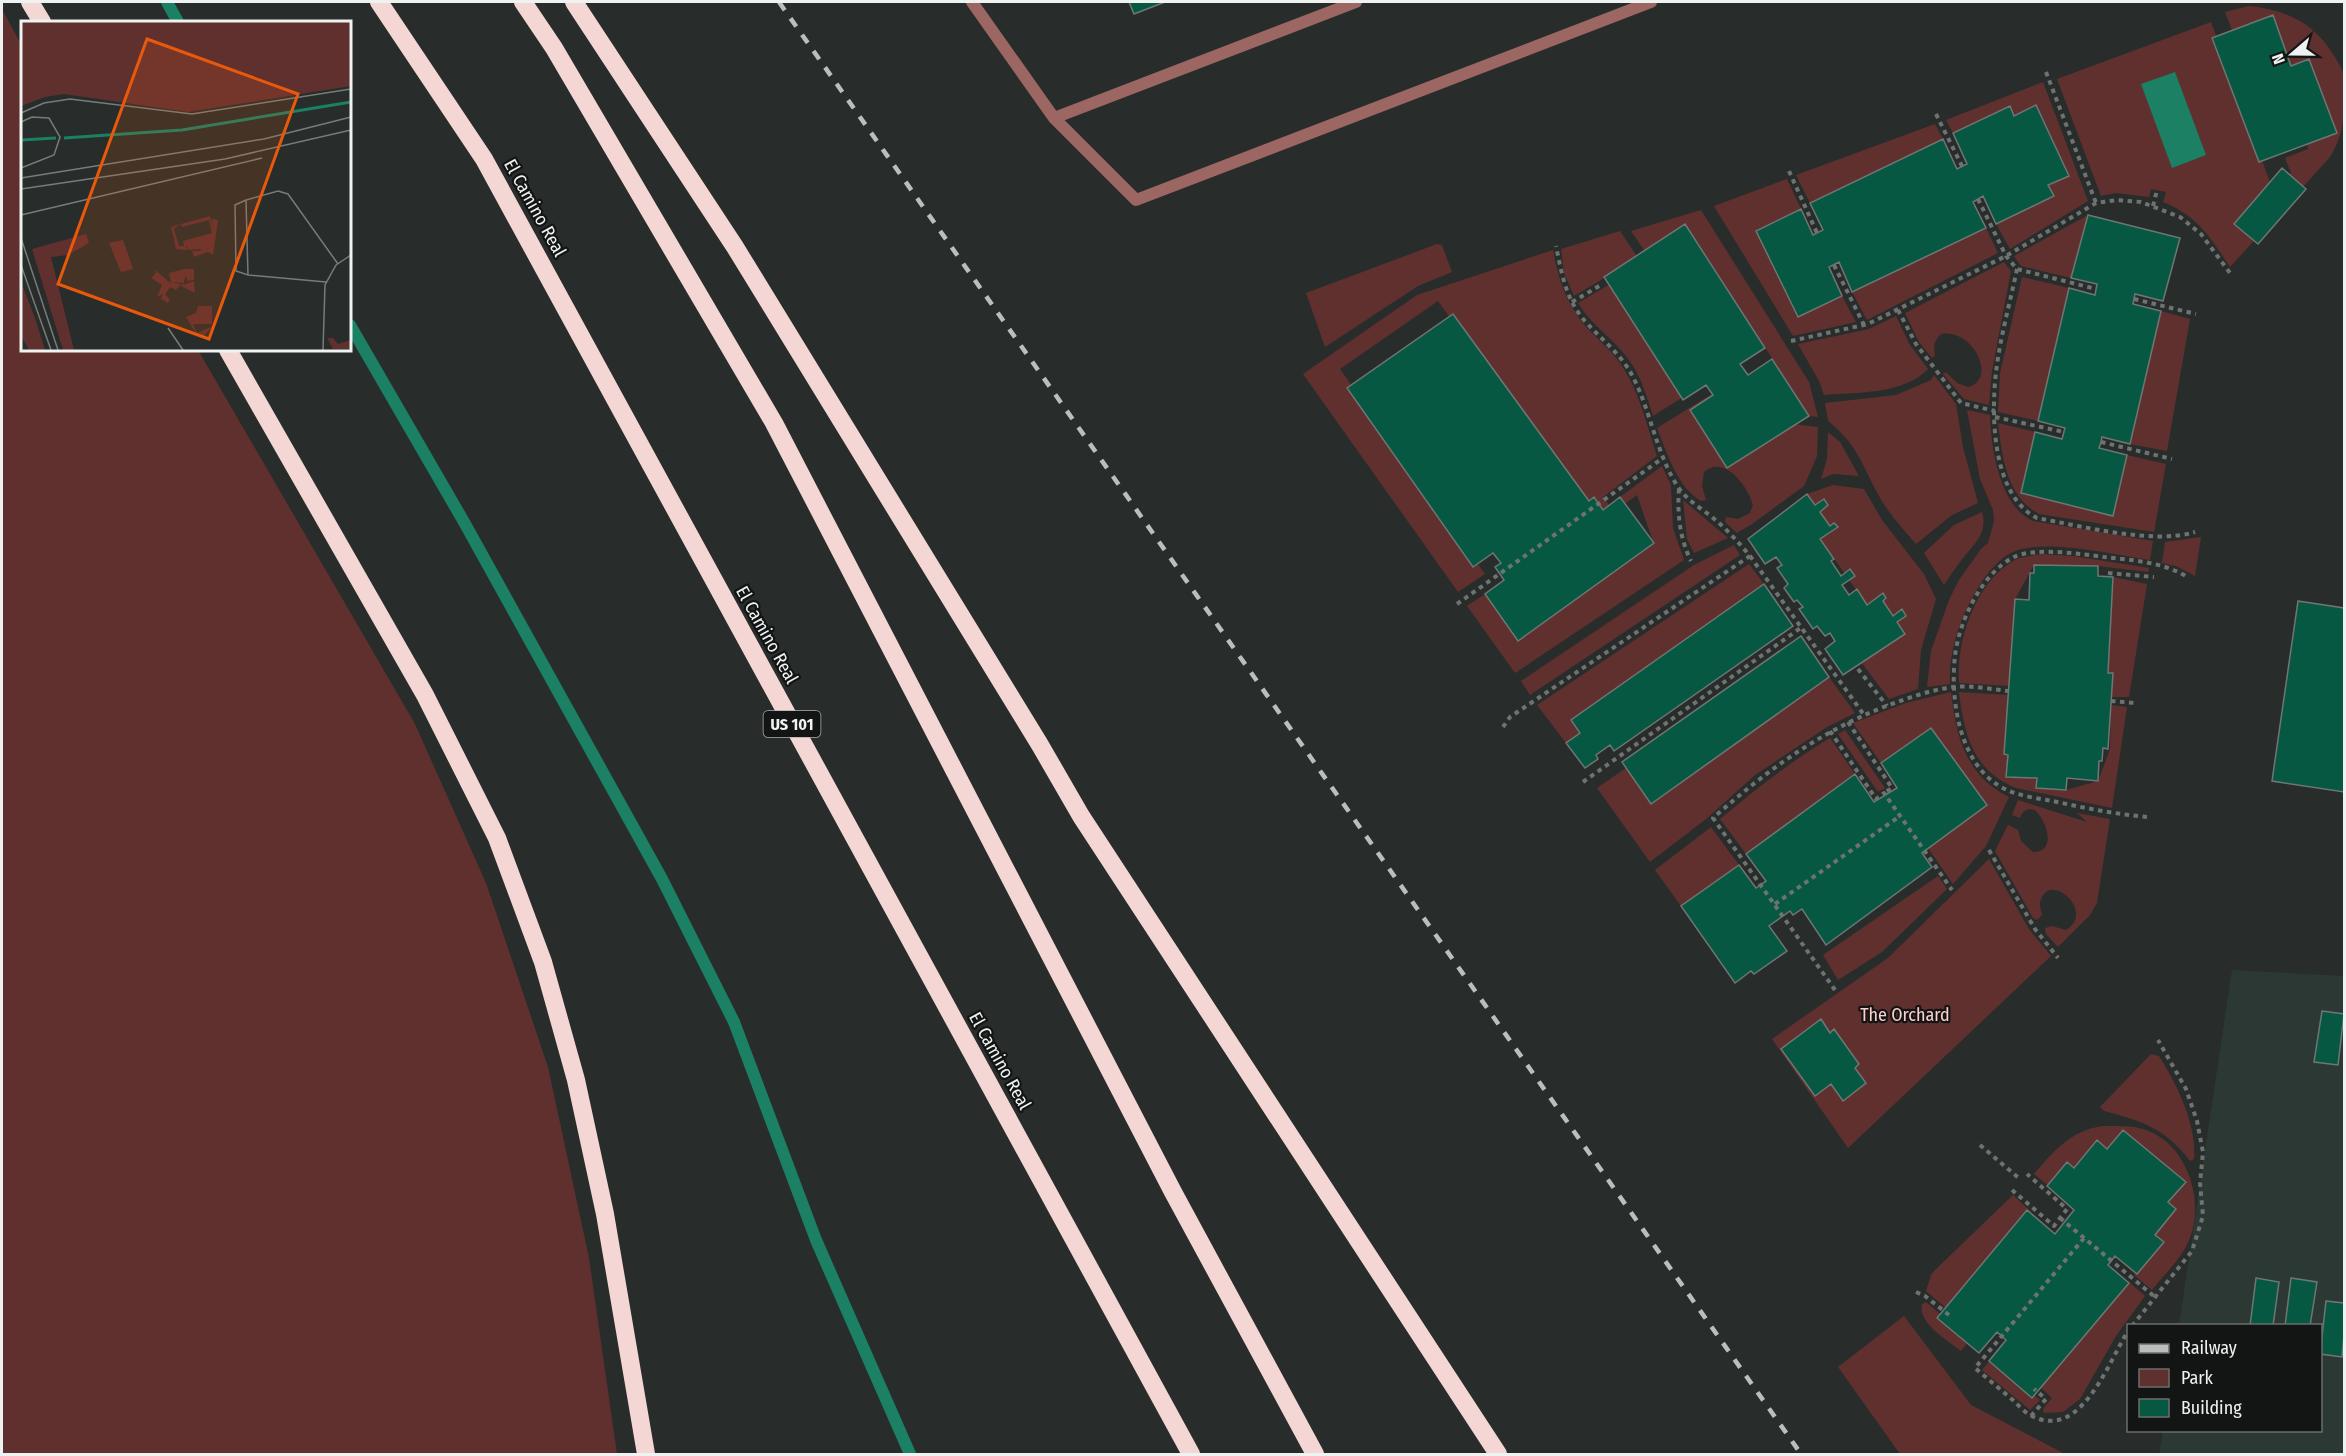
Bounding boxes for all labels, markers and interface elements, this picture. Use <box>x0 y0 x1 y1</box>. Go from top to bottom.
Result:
inset map <box>21 21 351 351</box>
north arrow <box>2262 24 2322 84</box>
text: N <box>2268 51 2289 67</box>
street label: El Camino Real <box>499 155 571 261</box>
street label: El Camino Real <box>731 582 803 688</box>
road number: US 101 <box>764 711 820 737</box>
park label: The Orchard <box>1860 1004 1950 1026</box>
street label: El Camino Real <box>964 1008 1036 1114</box>
legend <box>2127 1324 2322 1432</box>
text: Railway <box>2181 1337 2237 1359</box>
text: Park <box>2181 1367 2214 1389</box>
text: Building <box>2181 1397 2242 1419</box>

